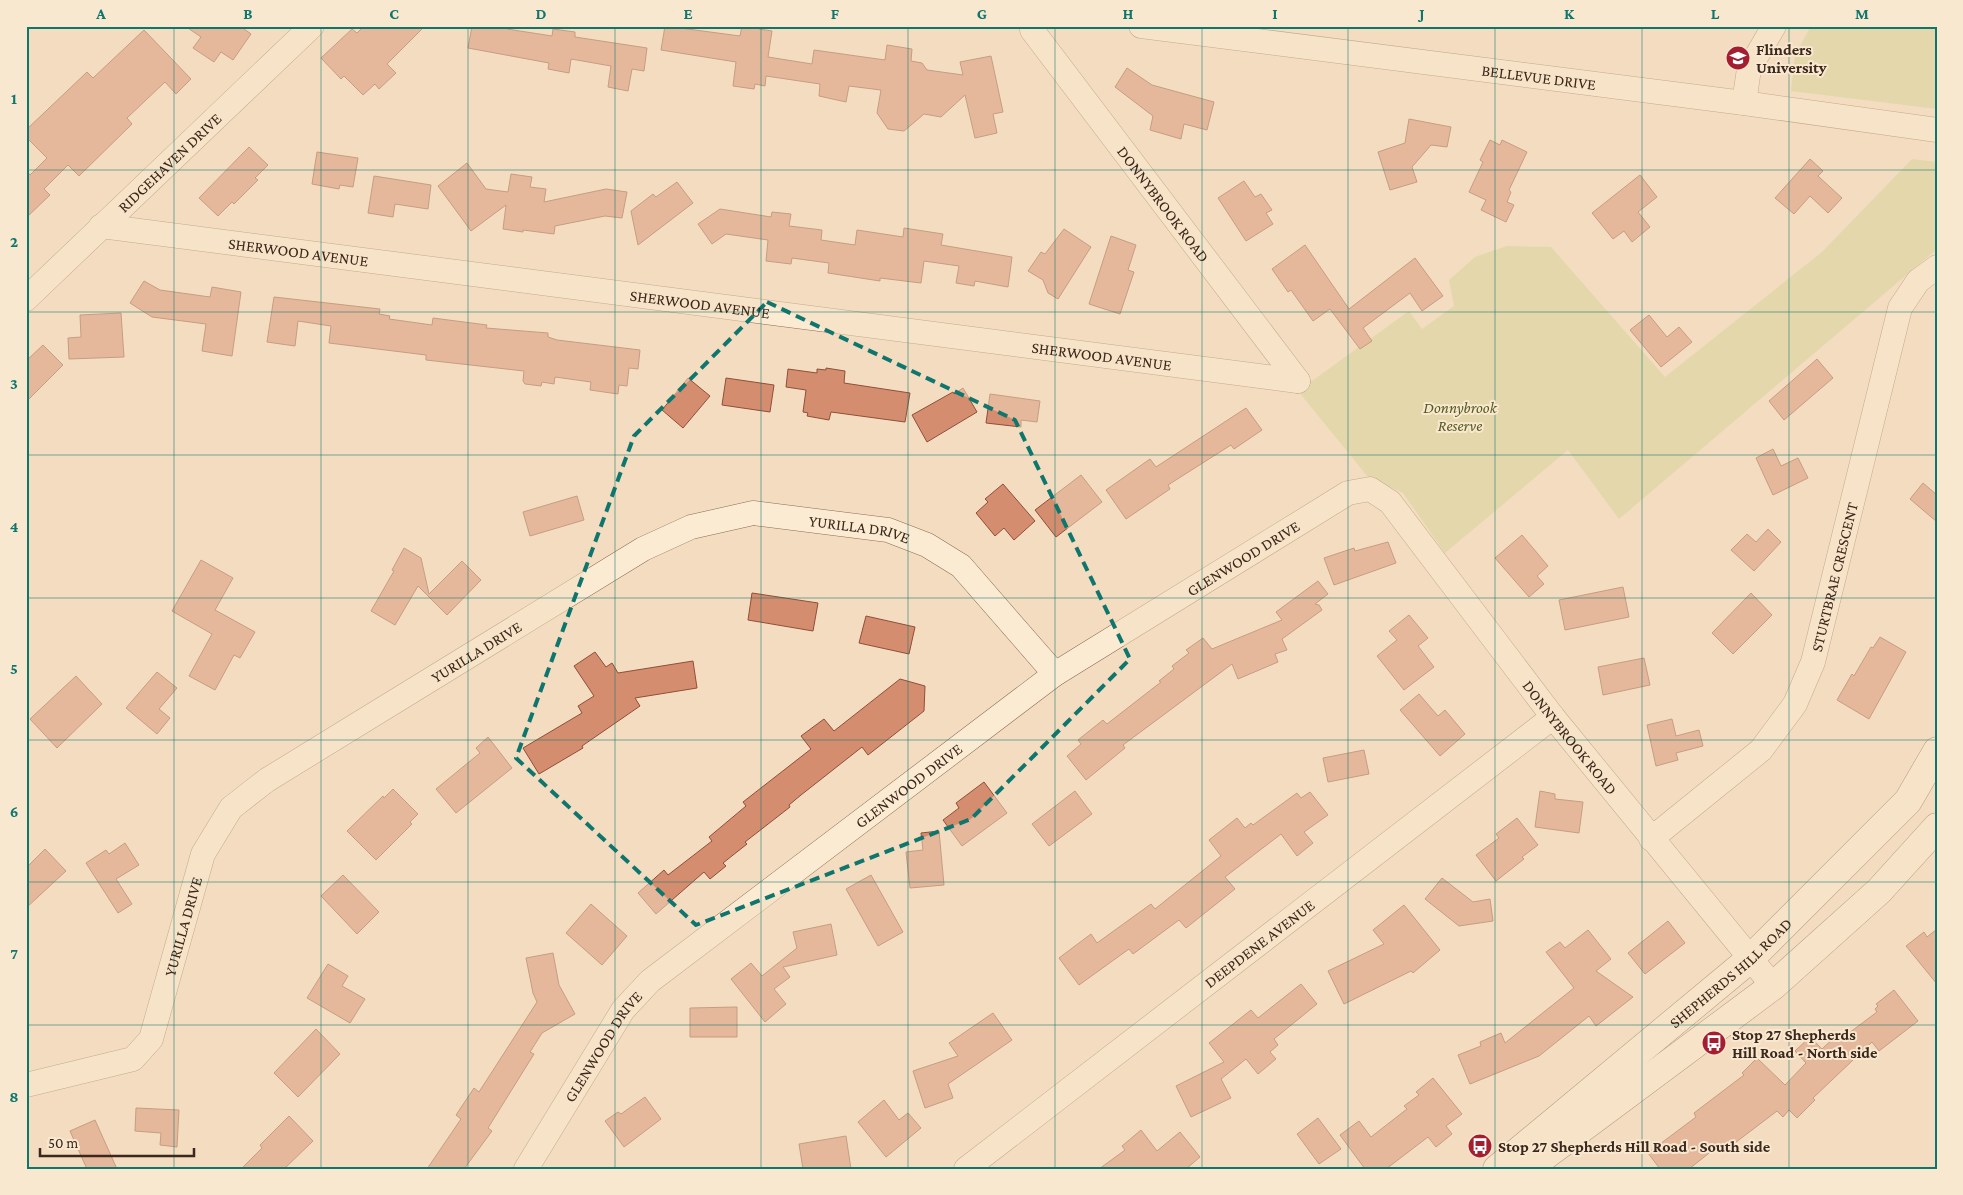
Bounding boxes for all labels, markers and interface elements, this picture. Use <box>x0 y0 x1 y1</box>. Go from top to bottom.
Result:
text: A <box>95 5 106 22</box>
text: B <box>243 5 253 22</box>
text: C <box>389 5 399 22</box>
text: D <box>535 5 547 22</box>
text: E <box>683 5 693 22</box>
text: F <box>831 5 840 22</box>
text: G <box>977 5 987 22</box>
text: H <box>1123 5 1134 22</box>
text: I <box>1272 5 1278 22</box>
text: J <box>1417 5 1425 22</box>
text: K <box>1564 5 1575 22</box>
text: L <box>1711 5 1720 22</box>
text: M <box>1855 5 1869 22</box>
place label: Flinders University <box>1756 41 1827 76</box>
school or university icon: Flinders University <box>1725 45 1751 71</box>
street label: BELLEVUE DRIVE <box>1481 62 1597 93</box>
text: 1 <box>11 90 17 107</box>
street label: RIDGEHAVEN DRIVE <box>115 109 225 216</box>
street label: DONNYBROOK ROAD <box>1114 143 1213 265</box>
text: 2 <box>10 233 18 250</box>
street label: SHERWOOD AVENUE <box>227 235 370 270</box>
street label: SHERWOOD AVENUE <box>629 287 771 322</box>
street label: SHERWOOD AVENUE <box>1031 339 1173 374</box>
text: 3 <box>10 375 18 392</box>
park label: Donnybrook Reserve <box>1423 399 1498 434</box>
street label: STURTBRAE CRESCENT <box>1808 500 1861 654</box>
street label: YURILLA DRIVE <box>808 512 913 547</box>
street label: GLENWOOD DRIVE <box>1184 517 1303 599</box>
text: 4 <box>10 518 19 535</box>
street label: YURILLA DRIVE <box>428 618 525 686</box>
text: 5 <box>10 660 18 677</box>
street label: DONNYBROOK ROAD <box>1519 677 1621 798</box>
street label: GLENWOOD DRIVE <box>852 740 965 831</box>
text: 6 <box>10 803 18 820</box>
street label: YURILLA DRIVE <box>161 874 205 978</box>
street label: DEEPDENE AVENUE <box>1201 896 1318 991</box>
street label: SHEPHERDS HILL ROAD <box>1666 915 1795 1031</box>
text: 7 <box>10 945 18 962</box>
street label: GLENWOOD DRIVE <box>561 987 646 1105</box>
place label: Stop 27 Shepherds Hill Road - North side <box>1732 1026 1878 1061</box>
bus stop icon: Stop 27 Shepherds Hill Road - North side <box>1701 1030 1727 1056</box>
text: 8 <box>9 1088 19 1105</box>
scale bar <box>40 1125 194 1157</box>
bus stop icon: Stop 27 Shepherds Hill Road - South side <box>1467 1133 1493 1159</box>
text: 50 m <box>48 1135 78 1151</box>
place label: Stop 27 Shepherds Hill Road - South side <box>1498 1138 1771 1155</box>

